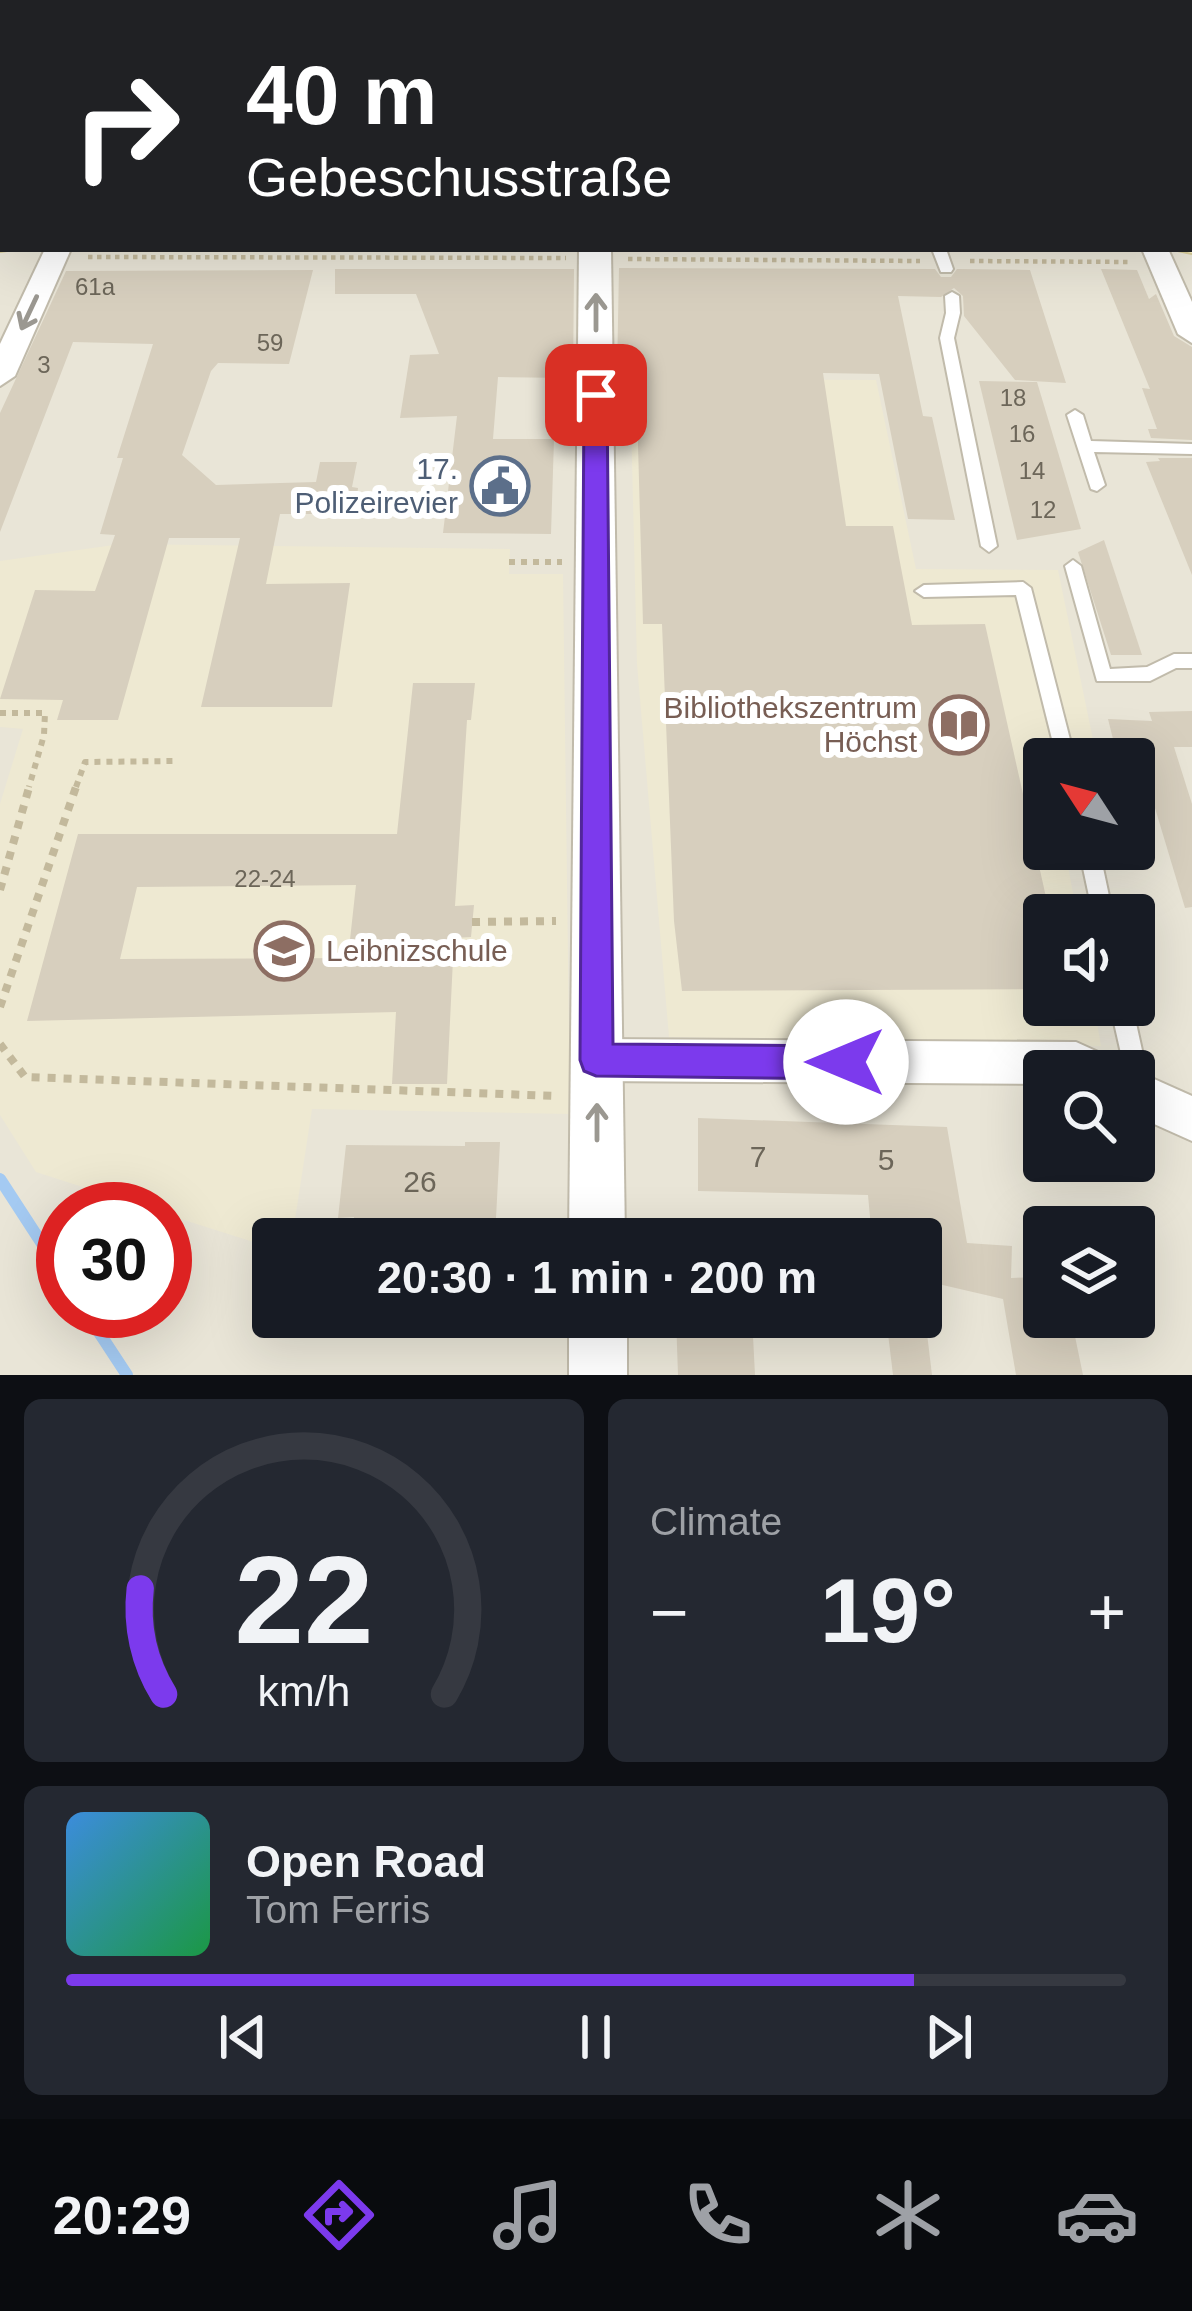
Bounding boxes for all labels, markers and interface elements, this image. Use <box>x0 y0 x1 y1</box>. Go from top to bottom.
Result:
icon: right <box>48 48 204 204</box>
text: 40 m <box>246 48 437 142</box>
text: Gebeschusstraße <box>246 147 672 207</box>
house number: 61a <box>75 273 116 300</box>
one-way arrow <box>585 293 607 332</box>
one-way arrow <box>17 294 39 330</box>
house number: 59 <box>257 329 283 356</box>
pin <box>545 344 647 446</box>
house number: 3 <box>37 351 51 378</box>
icon: arrive <box>563 362 629 428</box>
house number: 18 <box>1000 384 1026 411</box>
house number: 16 <box>1009 420 1035 447</box>
place label: 17. Polizeirevier <box>295 452 458 519</box>
public building icon: 17. Polizeirevier <box>469 455 531 517</box>
house number: 14 <box>1019 457 1045 484</box>
house number: 12 <box>1030 496 1056 523</box>
place label: Bibliothekszentrum Höchst <box>664 691 918 758</box>
library icon: Bibliothekszentrum Höchst <box>928 694 990 756</box>
north arrow <box>1023 738 1155 870</box>
map controls <box>1023 738 1155 1338</box>
house number: 22-24 <box>234 865 296 892</box>
button: sound <box>1023 894 1155 1026</box>
school or university icon: Leibnizschule <box>253 920 315 982</box>
place label: Leibnizschule <box>326 934 508 967</box>
position arrow <box>783 999 909 1125</box>
button: search <box>1023 1050 1155 1182</box>
one-way arrow <box>586 1103 608 1142</box>
house number: 7 <box>750 1140 766 1173</box>
house number: 5 <box>878 1143 894 1176</box>
house number: 26 <box>403 1165 437 1198</box>
speed limit sign: 30 <box>36 1182 192 1338</box>
button: layers <box>1023 1206 1155 1338</box>
text: 20:30 · 1 min · 200 m <box>377 1252 817 1303</box>
text: Climate <box>650 1500 782 1543</box>
text: 22 <box>235 1530 373 1669</box>
text: 19° <box>820 1561 956 1661</box>
text: − <box>650 1575 689 1649</box>
text: + <box>1087 1575 1126 1649</box>
text: km/h <box>258 1666 350 1714</box>
text: Open Road <box>246 1836 486 1887</box>
text: Tom Ferris <box>246 1888 430 1931</box>
icon: previous <box>210 2004 276 2070</box>
icon: pause <box>563 2004 629 2070</box>
icon: next <box>916 2004 982 2070</box>
icon: directions <box>297 2173 381 2257</box>
icon: music <box>486 2173 570 2257</box>
icon: phone <box>676 2173 760 2257</box>
icon: climate <box>866 2173 950 2257</box>
icon: car <box>1055 2173 1139 2257</box>
text: 20:29 <box>53 2185 191 2245</box>

